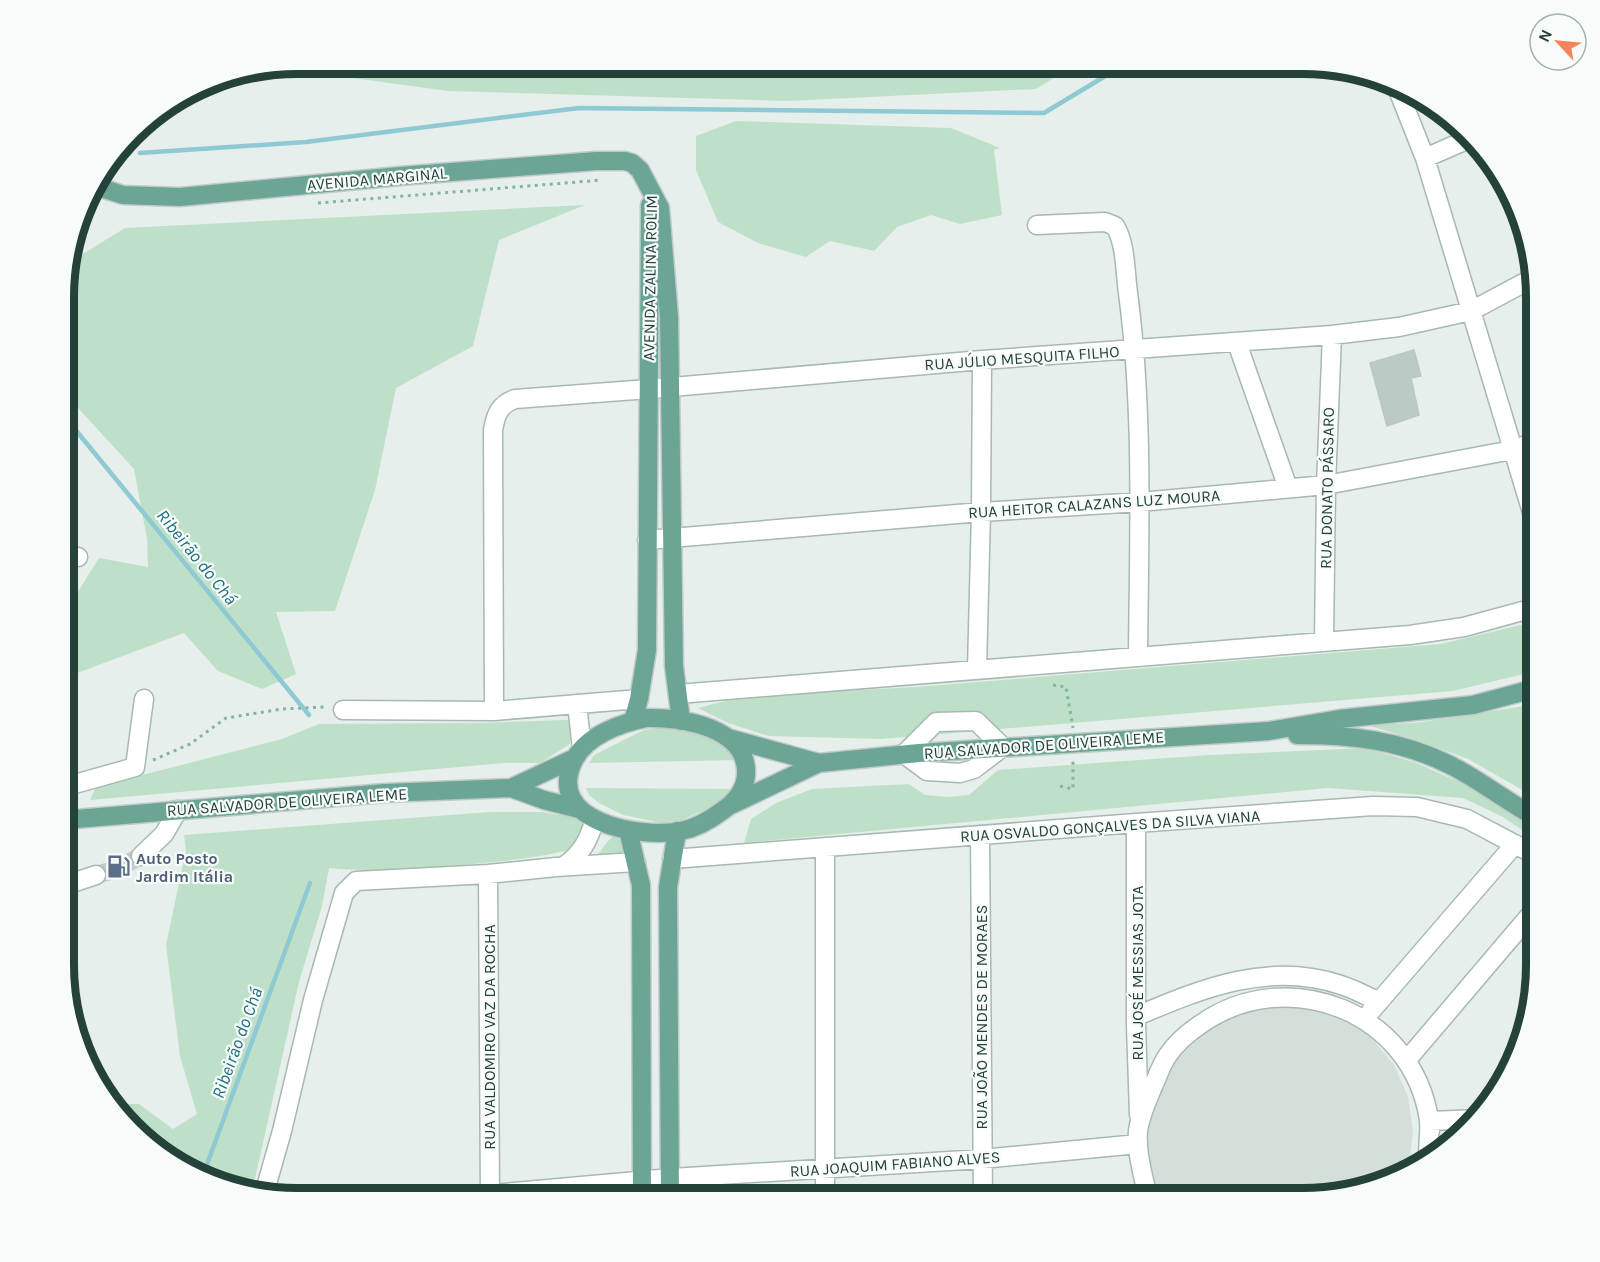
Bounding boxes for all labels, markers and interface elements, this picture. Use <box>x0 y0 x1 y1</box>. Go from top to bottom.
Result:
north arrow <box>1528 12 1588 72</box>
text: N <box>1534 26 1556 45</box>
street label: AVENIDA MARGINAL <box>306 163 448 195</box>
street label: AVENIDA ZALINA ROLIM <box>639 195 661 361</box>
street label: RUA JÚLIO MESQUITA FILHO <box>924 342 1120 374</box>
street label: RUA DONATO PÁSSARO <box>1316 407 1338 569</box>
street label: RUA HEITOR CALAZANS LUZ MOURA <box>967 486 1221 522</box>
water label: Ribeirão do Chá <box>152 505 242 609</box>
street label: RUA SALVADOR DE OLIVEIRA LEME <box>923 727 1165 763</box>
street label: RUA SALVADOR DE OLIVEIRA LEME <box>166 784 408 820</box>
street label: RUA OSVALDO GONÇALVES DA SILVA VIANA <box>959 806 1261 846</box>
place label: Auto Posto Jardim Itália <box>136 849 233 886</box>
fuel station icon: Auto Posto Jardim Itália <box>105 854 131 880</box>
street label: RUA JOSÉ MESSIAS JOTA <box>1128 886 1147 1060</box>
street label: RUA JOÃO MENDES DE MORAES <box>972 905 991 1129</box>
street label: RUA VALDOMIRO VAZ DA ROCHA <box>480 924 499 1150</box>
water label: Ribeirão do Chá <box>207 985 267 1101</box>
street label: RUA JOAQUIM FABIANO ALVES <box>789 1147 1001 1181</box>

